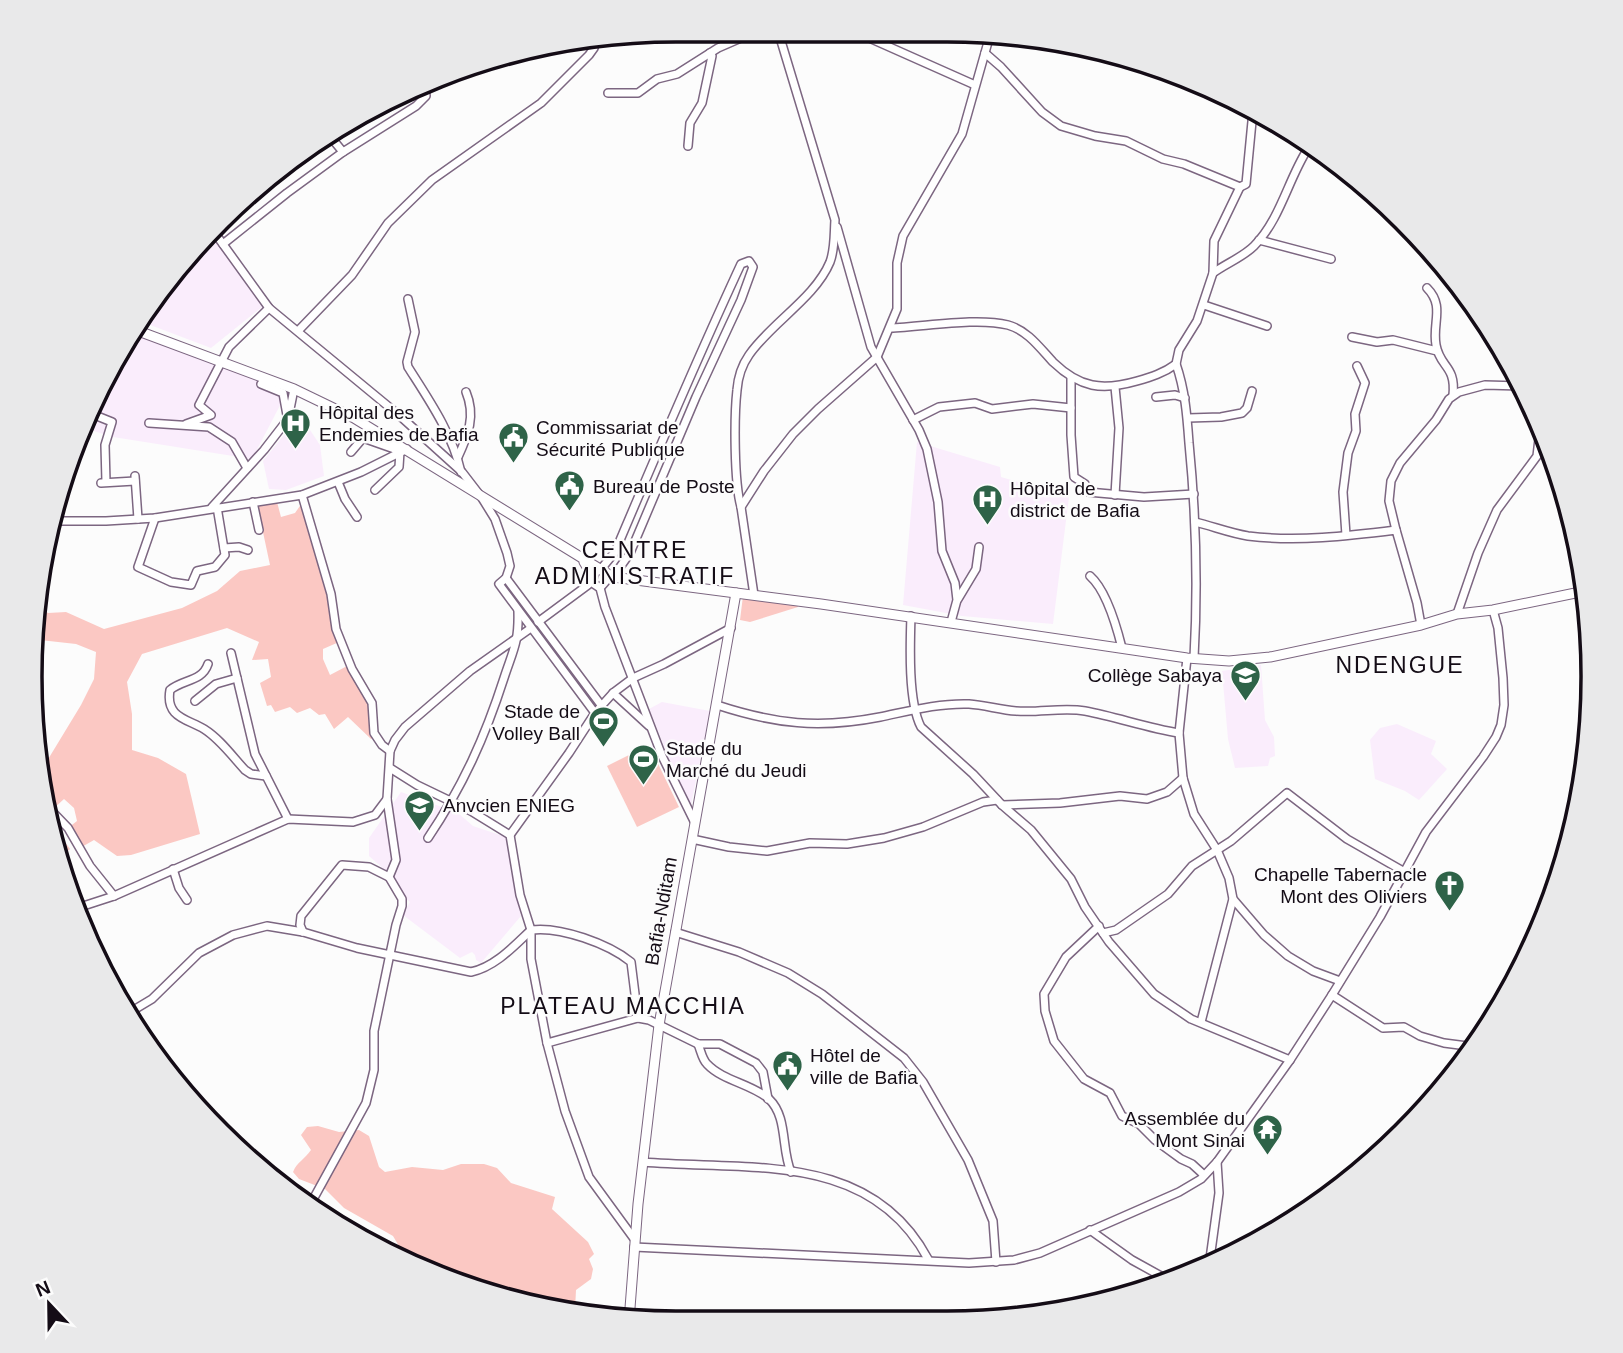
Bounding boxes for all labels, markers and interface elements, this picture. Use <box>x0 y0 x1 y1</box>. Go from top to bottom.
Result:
place label: Hôpital des Endemies de Bafia <box>319 402 479 445</box>
hospital icon: Hôpital des Endemies de Bafia <box>279 406 313 450</box>
place label: Commissariat de Sécurité Publique <box>536 417 685 460</box>
public building icon: Commissariat de Sécurité Publique <box>496 421 530 465</box>
public building icon: Bureau de Poste <box>553 469 587 513</box>
place label: Bureau de Poste <box>593 476 735 497</box>
place label: Hôpital de district de Bafia <box>1010 478 1140 521</box>
hospital icon: Hôpital de district de Bafia <box>970 482 1004 526</box>
district label: CENTRE ADMINISTRATIF <box>535 537 735 589</box>
district label: NDENGUE <box>1335 652 1465 678</box>
school or university icon: Collège Sabaya <box>1228 658 1262 702</box>
place label: Collège Sabaya <box>1088 665 1222 686</box>
place label: Stade de Volley Ball <box>492 701 580 744</box>
sports icon: Stade de Volley Ball <box>586 705 620 749</box>
place label: Stade du Marché du Jeudi <box>666 738 806 781</box>
sports icon: Stade du Marché du Jeudi <box>626 742 660 786</box>
school or university icon: Anvcien ENIEG <box>403 788 437 832</box>
place label: Anvcien ENIEG <box>443 795 575 816</box>
street label: Bafia-Nditam <box>641 855 681 967</box>
place label: Chapelle Tabernacle Mont des Oliviers <box>1254 864 1427 907</box>
church icon: Chapelle Tabernacle Mont des Oliviers <box>1433 868 1467 912</box>
district label: PLATEAU MACCHIA <box>500 993 746 1019</box>
place label: Hôtel de ville de Bafia <box>810 1045 918 1088</box>
public building icon: Hôtel de ville de Bafia <box>770 1049 804 1093</box>
place label: Assemblée du Mont Sinai <box>1125 1108 1245 1151</box>
temple icon: Assemblée du Mont Sinai <box>1251 1112 1285 1156</box>
north arrow <box>14 1269 84 1339</box>
text: N <box>33 1276 53 1301</box>

